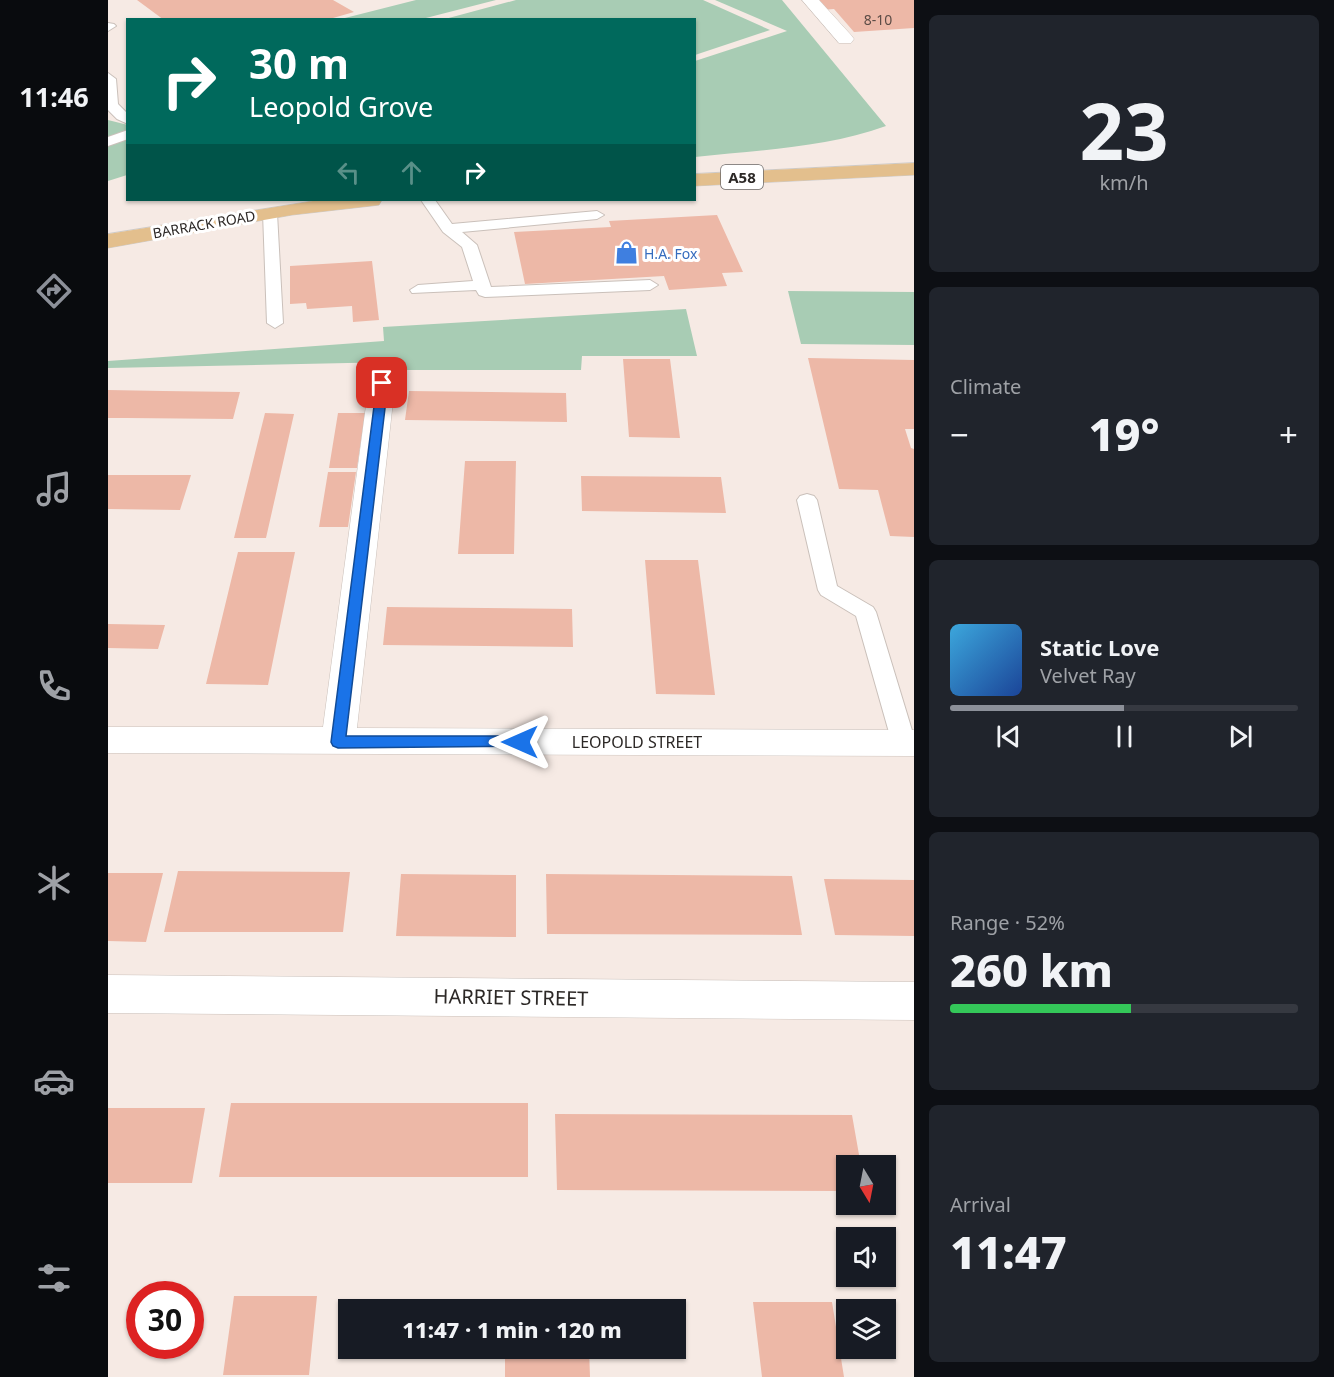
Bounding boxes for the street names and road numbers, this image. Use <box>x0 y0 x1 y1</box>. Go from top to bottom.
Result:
road number: A58 <box>721 165 763 189</box>
street label: BARRACK ROAD <box>151 206 257 242</box>
street label: LEOPOLD STREET <box>572 731 702 753</box>
street label: HARRIET STREET <box>433 982 589 1012</box>

